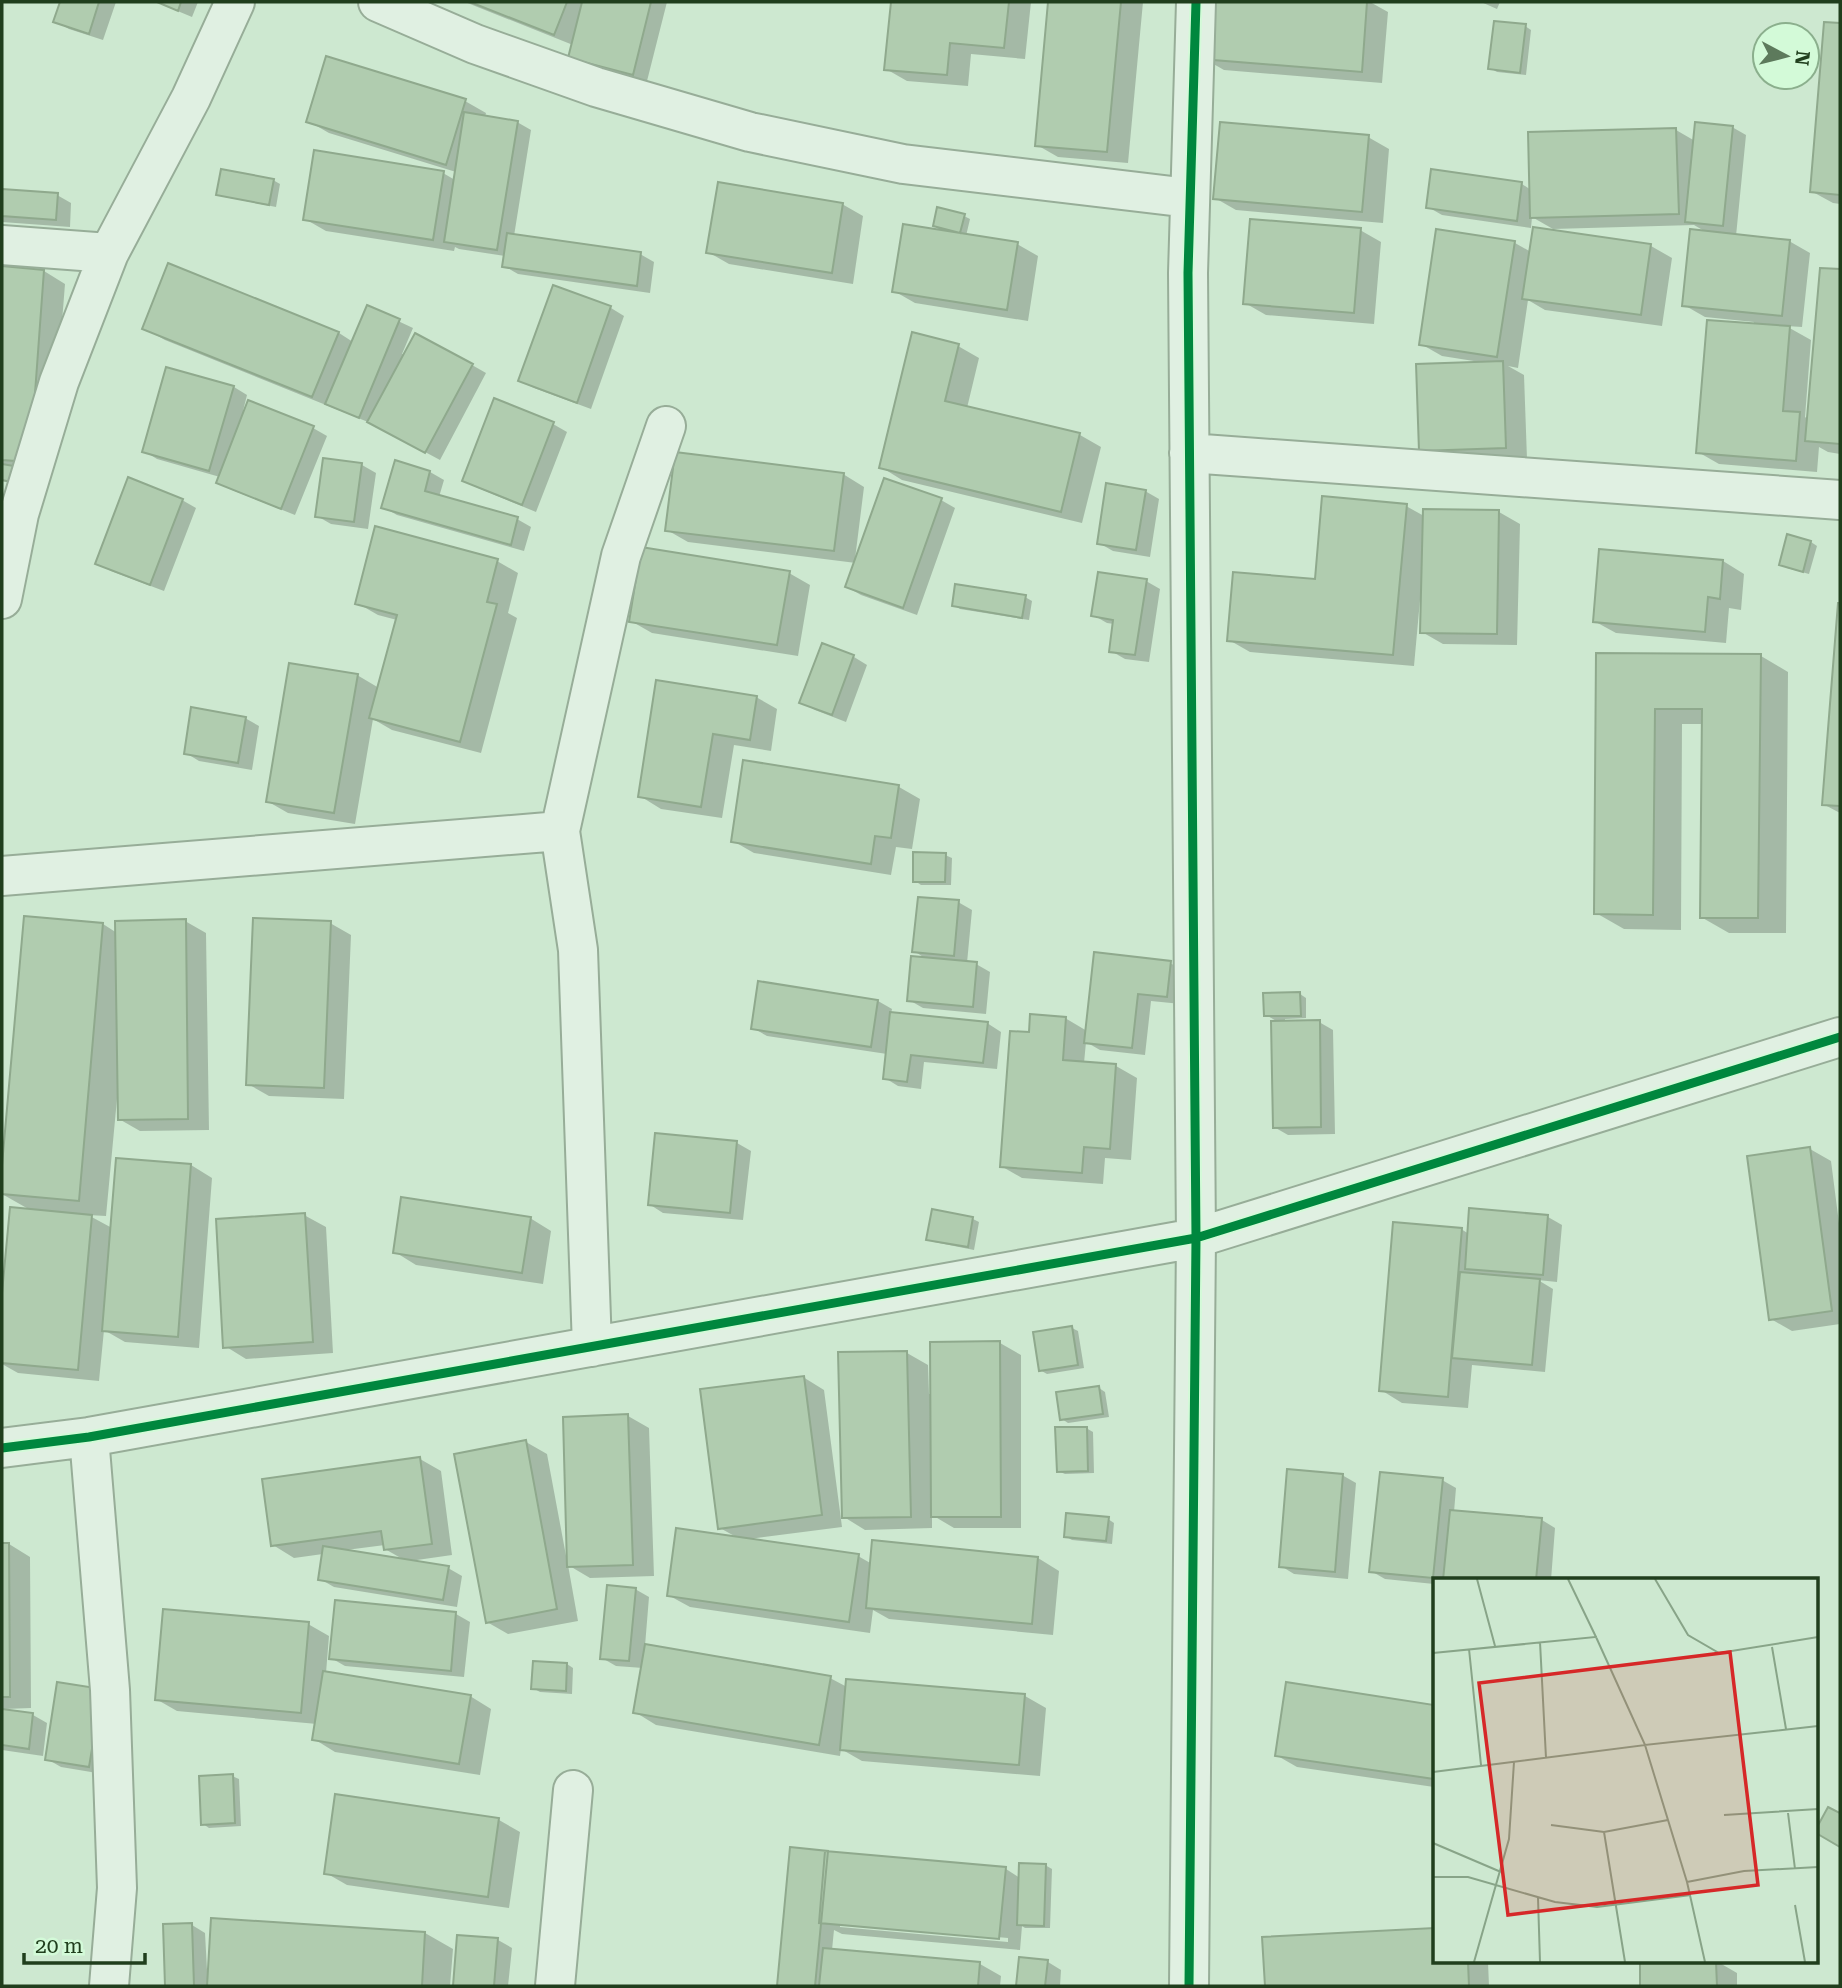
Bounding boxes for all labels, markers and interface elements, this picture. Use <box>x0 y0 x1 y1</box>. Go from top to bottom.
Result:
north arrow <box>1751 21 1821 91</box>
text: N <box>1790 49 1815 67</box>
inset map <box>1433 1578 1818 1964</box>
scale bar <box>24 1922 145 1966</box>
text: 20 m <box>35 1934 83 1958</box>

